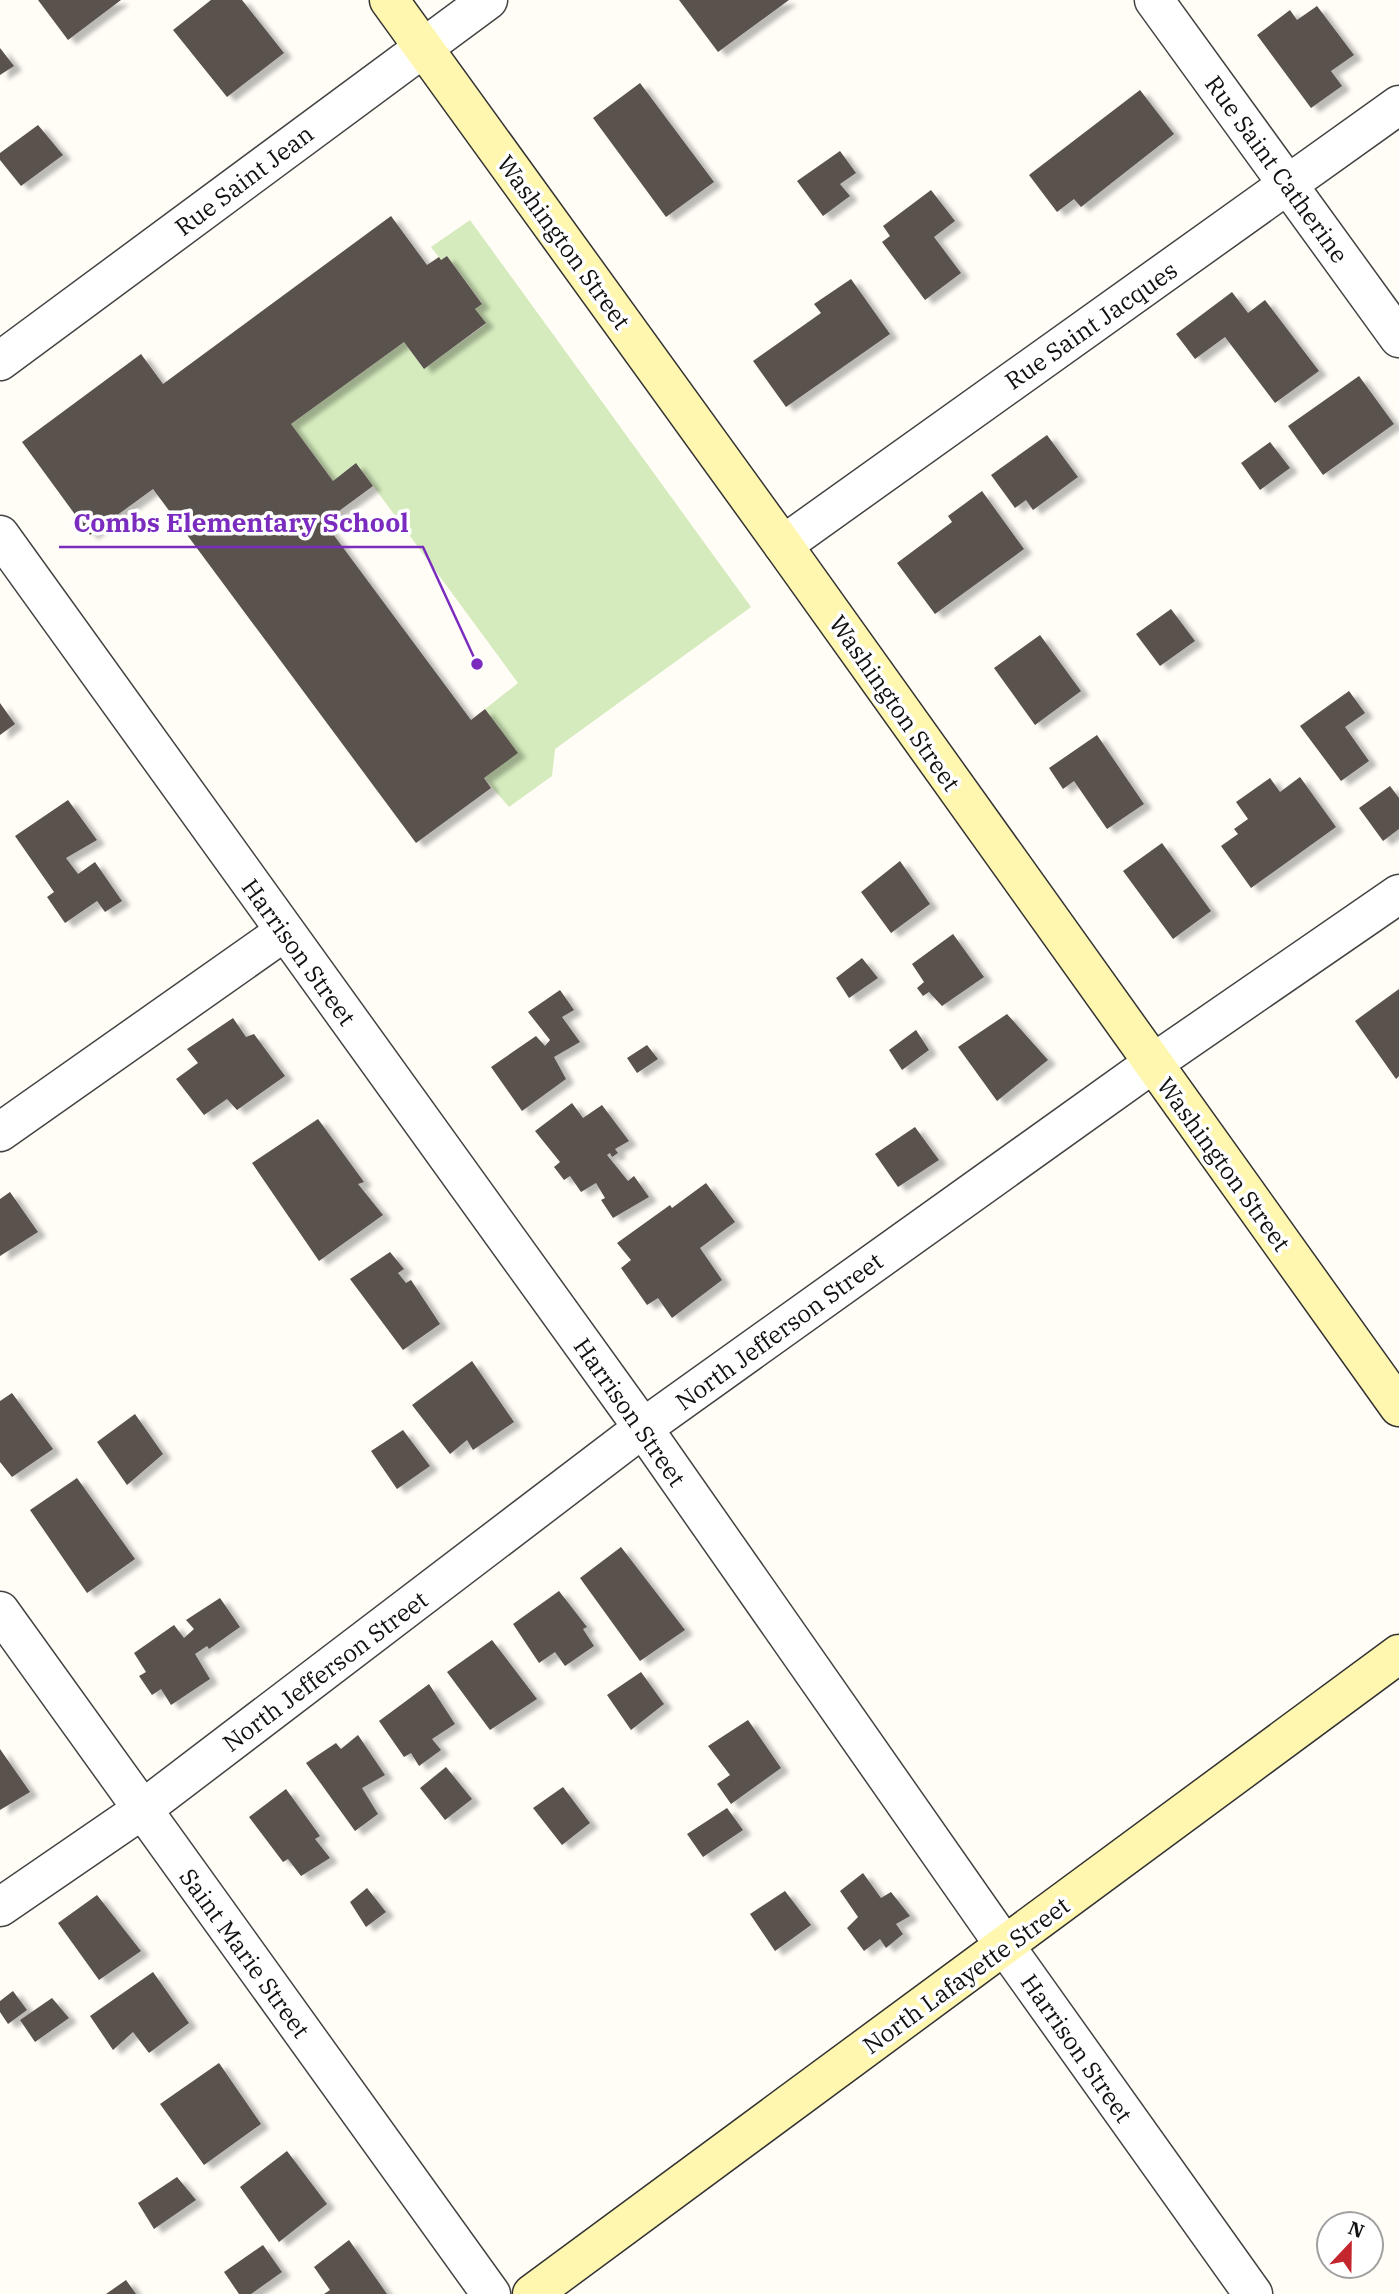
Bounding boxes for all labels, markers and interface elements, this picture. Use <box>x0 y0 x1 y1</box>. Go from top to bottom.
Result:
street label: Rue Saint Catherine <box>1198 69 1356 269</box>
street label: Rue Saint Jean <box>168 117 320 243</box>
street label: Washington Street <box>490 149 638 335</box>
street label: Rue Saint Jacques <box>999 254 1183 396</box>
callout: Combs Elementary School <box>59 500 423 547</box>
text: Combs Elementary School <box>73 505 409 539</box>
street label: Washington Street <box>822 609 968 797</box>
street label: Harrison Street <box>235 872 363 1032</box>
street label: Washington Street <box>1150 1071 1298 1257</box>
street label: North Jefferson Street <box>669 1245 889 1417</box>
street label: Harrison Street <box>567 1331 693 1493</box>
street label: North Jefferson Street <box>216 1583 434 1759</box>
street label: Saint Marie Street <box>173 1862 317 2044</box>
street label: North Lafayette Street <box>856 1889 1076 2061</box>
street label: Harrison Street <box>1014 1967 1140 2129</box>
north arrow <box>1315 2210 1385 2280</box>
text: N <box>1345 2215 1368 2243</box>

